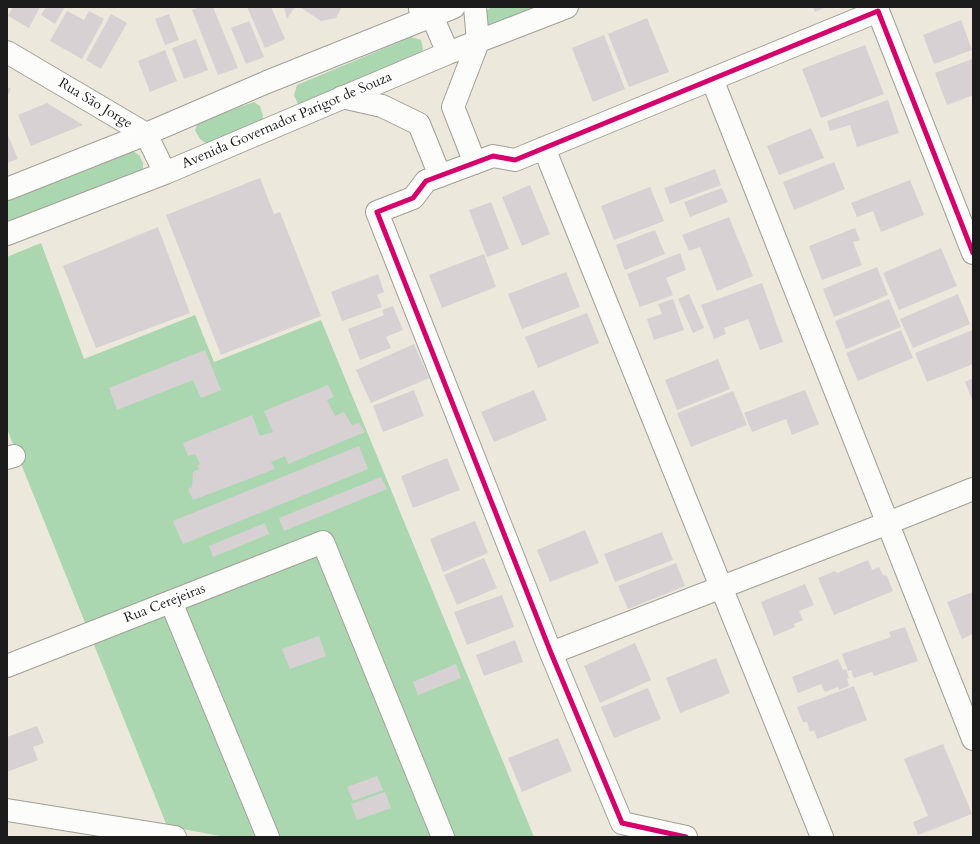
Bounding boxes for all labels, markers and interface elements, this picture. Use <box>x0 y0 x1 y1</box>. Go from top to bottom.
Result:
street label: Avenida Governador Parigot de Souza <box>179 69 395 173</box>
street label: Rua São Jorge <box>55 75 135 133</box>
street label: Rua Cerejeiras <box>122 581 208 627</box>

